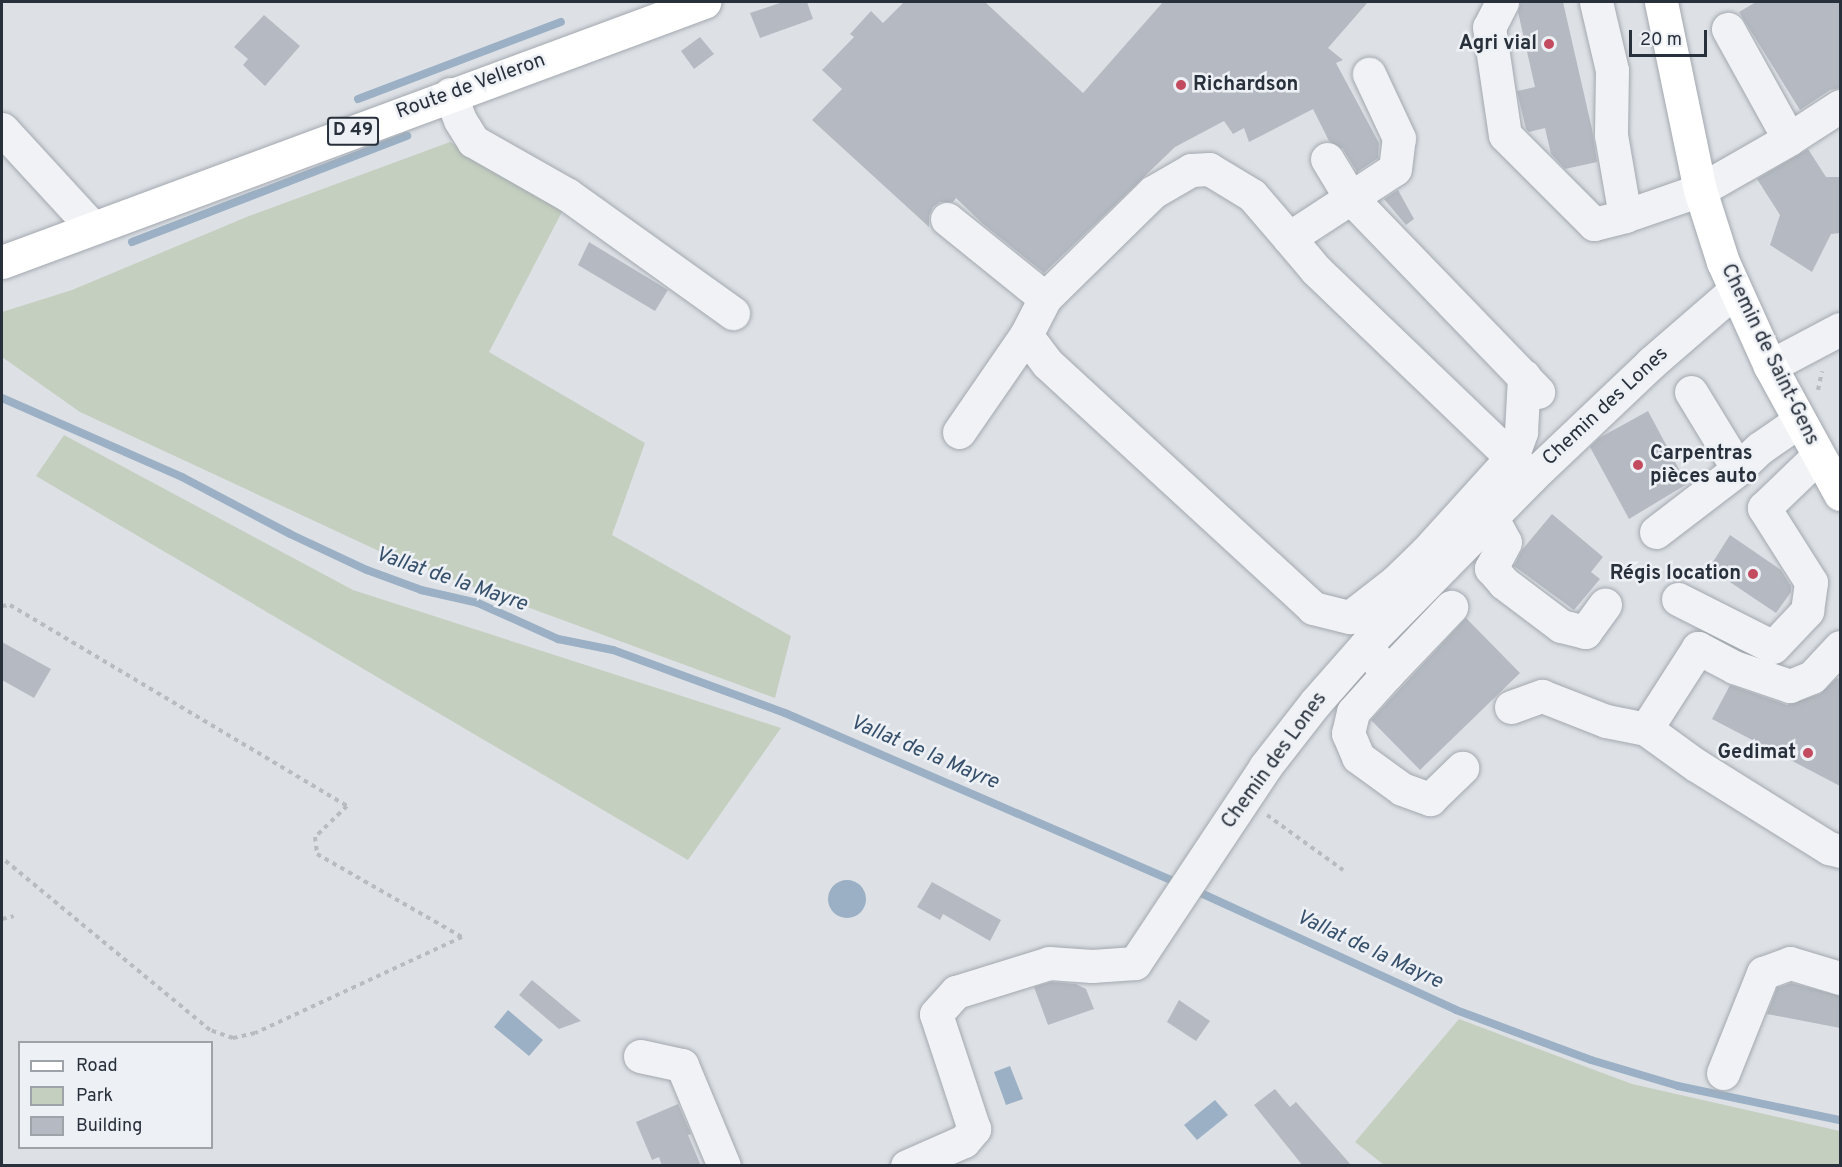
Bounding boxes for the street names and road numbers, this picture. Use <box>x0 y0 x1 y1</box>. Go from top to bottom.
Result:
street label: Route de Velleron <box>393 49 549 125</box>
road number: D 49 <box>326 116 380 146</box>
street label: Chemin de Saint-Gens <box>1715 260 1823 450</box>
street label: Chemin des Lones <box>1538 343 1674 471</box>
street label: Chemin des Lones <box>1217 688 1333 834</box>

